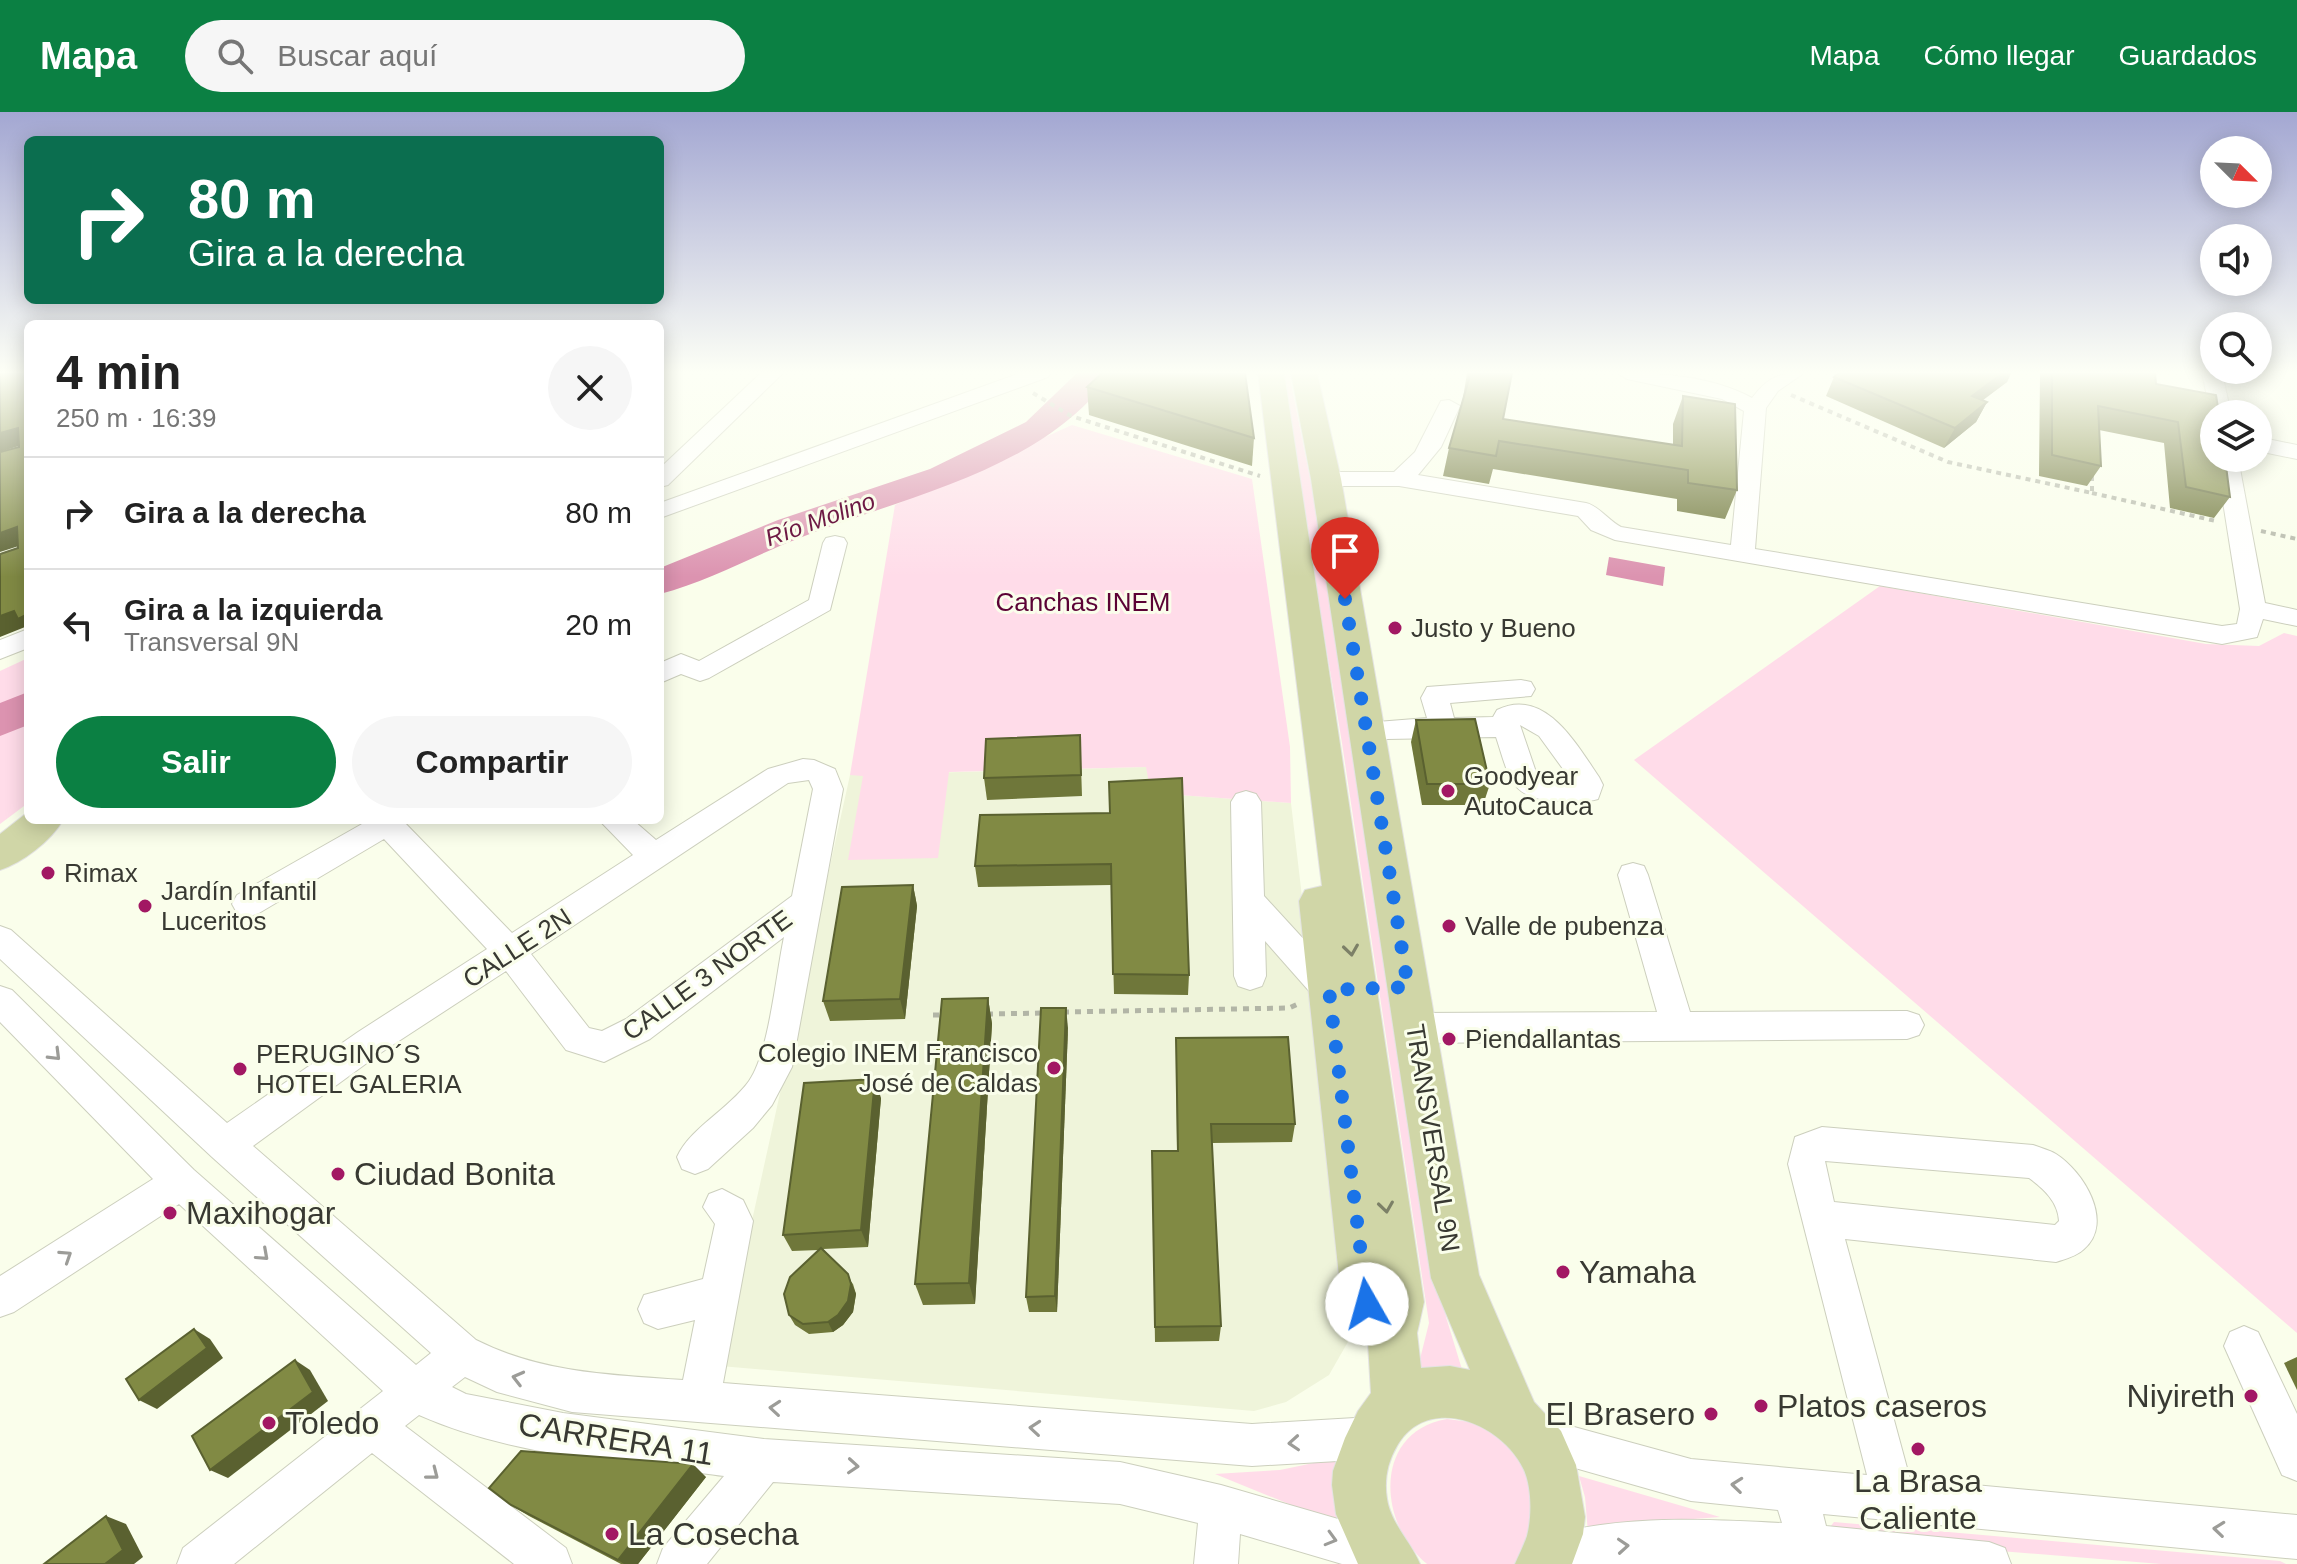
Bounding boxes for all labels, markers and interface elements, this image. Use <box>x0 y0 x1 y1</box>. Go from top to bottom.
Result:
search box <box>185 20 745 92</box>
icon: search <box>213 34 257 78</box>
text: Mapa <box>40 35 137 77</box>
text: Buscar aquí <box>277 39 437 72</box>
text: Mapa <box>1809 40 1880 71</box>
text: Cómo llegar <box>1924 40 2074 71</box>
text: Guardados <box>2118 40 2257 71</box>
north arrow <box>2200 136 2272 208</box>
map controls <box>2200 136 2272 472</box>
text: 80 m <box>188 167 316 230</box>
icon: right <box>56 168 160 272</box>
button: sound <box>2200 224 2272 296</box>
text: Gira a la derecha <box>188 233 464 274</box>
button: search <box>2200 312 2272 384</box>
text: 4 min <box>56 346 181 399</box>
button: close <box>548 346 632 430</box>
button: layers <box>2200 400 2272 472</box>
text: 250 m · 16:39 <box>56 403 216 433</box>
water label: Río Molino <box>761 487 879 551</box>
icon: right <box>56 491 100 535</box>
text: Gira a la derecha <box>124 496 366 529</box>
text: 80 m <box>565 496 632 529</box>
pin <box>1311 517 1379 599</box>
icon: arrive <box>1323 529 1367 573</box>
park label: Canchas INEM <box>996 587 1170 617</box>
text: Gira a la izquierda <box>124 593 382 626</box>
icon: left <box>56 603 100 647</box>
text: 20 m <box>565 608 632 641</box>
place label: Justo y Bueno <box>1411 613 1576 643</box>
marker: Justo y Bueno <box>1386 619 1404 637</box>
text: Transversal 9N <box>124 627 299 657</box>
button: Salir <box>56 716 336 808</box>
button: Compartir <box>352 716 632 808</box>
place label: Goodyear AutoCauca <box>1464 761 1593 821</box>
marker: Goodyear AutoCauca <box>1439 782 1457 800</box>
place label: Rimax <box>64 858 138 888</box>
marker: Rimax <box>39 864 57 882</box>
place label: Jardín Infantil Luceritos <box>161 876 317 936</box>
marker: Jardín Infantil Luceritos <box>136 897 154 915</box>
street label: CALLE 2N <box>457 902 577 994</box>
street label: CALLE 3 NORTE <box>617 904 797 1046</box>
place label: Valle de pubenza <box>1465 911 1665 941</box>
marker: Valle de pubenza <box>1440 917 1458 935</box>
one-way arrow <box>1342 943 1359 957</box>
street label: TRANSVERSAL 9N <box>1400 1022 1466 1254</box>
place label: Piendallantas <box>1465 1024 1621 1054</box>
marker: Piendallantas <box>1440 1030 1458 1048</box>
place label: Colegio INEM Francisco José de Caldas <box>758 1038 1038 1098</box>
place label: PERUGINO´S HOTEL GALERIA <box>256 1039 462 1099</box>
one-way arrow <box>46 1046 60 1060</box>
marker: Colegio INEM Francisco José de Caldas <box>1045 1059 1063 1077</box>
marker: PERUGINO´S HOTEL GALERIA <box>231 1060 249 1078</box>
place label: Ciudad Bonita <box>354 1156 555 1192</box>
marker: Ciudad Bonita <box>329 1165 347 1183</box>
place label: Maxihogar <box>186 1195 336 1231</box>
one-way arrow <box>1378 1201 1395 1214</box>
marker: Maxihogar <box>161 1204 179 1222</box>
one-way arrow <box>253 1245 268 1259</box>
one-way arrow <box>57 1251 71 1266</box>
place label: Yamaha <box>1579 1254 1696 1290</box>
position arrow <box>1325 1262 1409 1346</box>
marker: Yamaha <box>1554 1263 1572 1281</box>
one-way arrow <box>511 1370 525 1387</box>
place label: Niyireth <box>2127 1378 2235 1414</box>
marker: Niyireth <box>2242 1387 2260 1405</box>
place label: Platos caseros <box>1777 1388 1987 1424</box>
place label: El Brasero <box>1546 1396 1695 1432</box>
marker: Platos caseros <box>1752 1397 1770 1415</box>
one-way arrow <box>768 1400 781 1417</box>
place label: Toledo <box>285 1405 379 1441</box>
marker: El Brasero <box>1702 1405 1720 1423</box>
street label: CARRERA 11 <box>516 1406 716 1472</box>
marker: Toledo <box>260 1414 278 1432</box>
one-way arrow <box>1028 1420 1041 1437</box>
one-way arrow <box>1287 1434 1300 1451</box>
marker: La Brasa Caliente <box>1909 1440 1927 1458</box>
one-way arrow <box>847 1457 860 1474</box>
place label: La Brasa Caliente <box>1854 1463 1982 1536</box>
one-way arrow <box>424 1464 438 1479</box>
one-way arrow <box>1731 1476 1744 1493</box>
place label: La Cosecha <box>628 1516 799 1552</box>
one-way arrow <box>2212 1521 2225 1538</box>
marker: La Cosecha <box>603 1525 621 1543</box>
one-way arrow <box>1324 1530 1338 1546</box>
one-way arrow <box>1617 1538 1630 1555</box>

